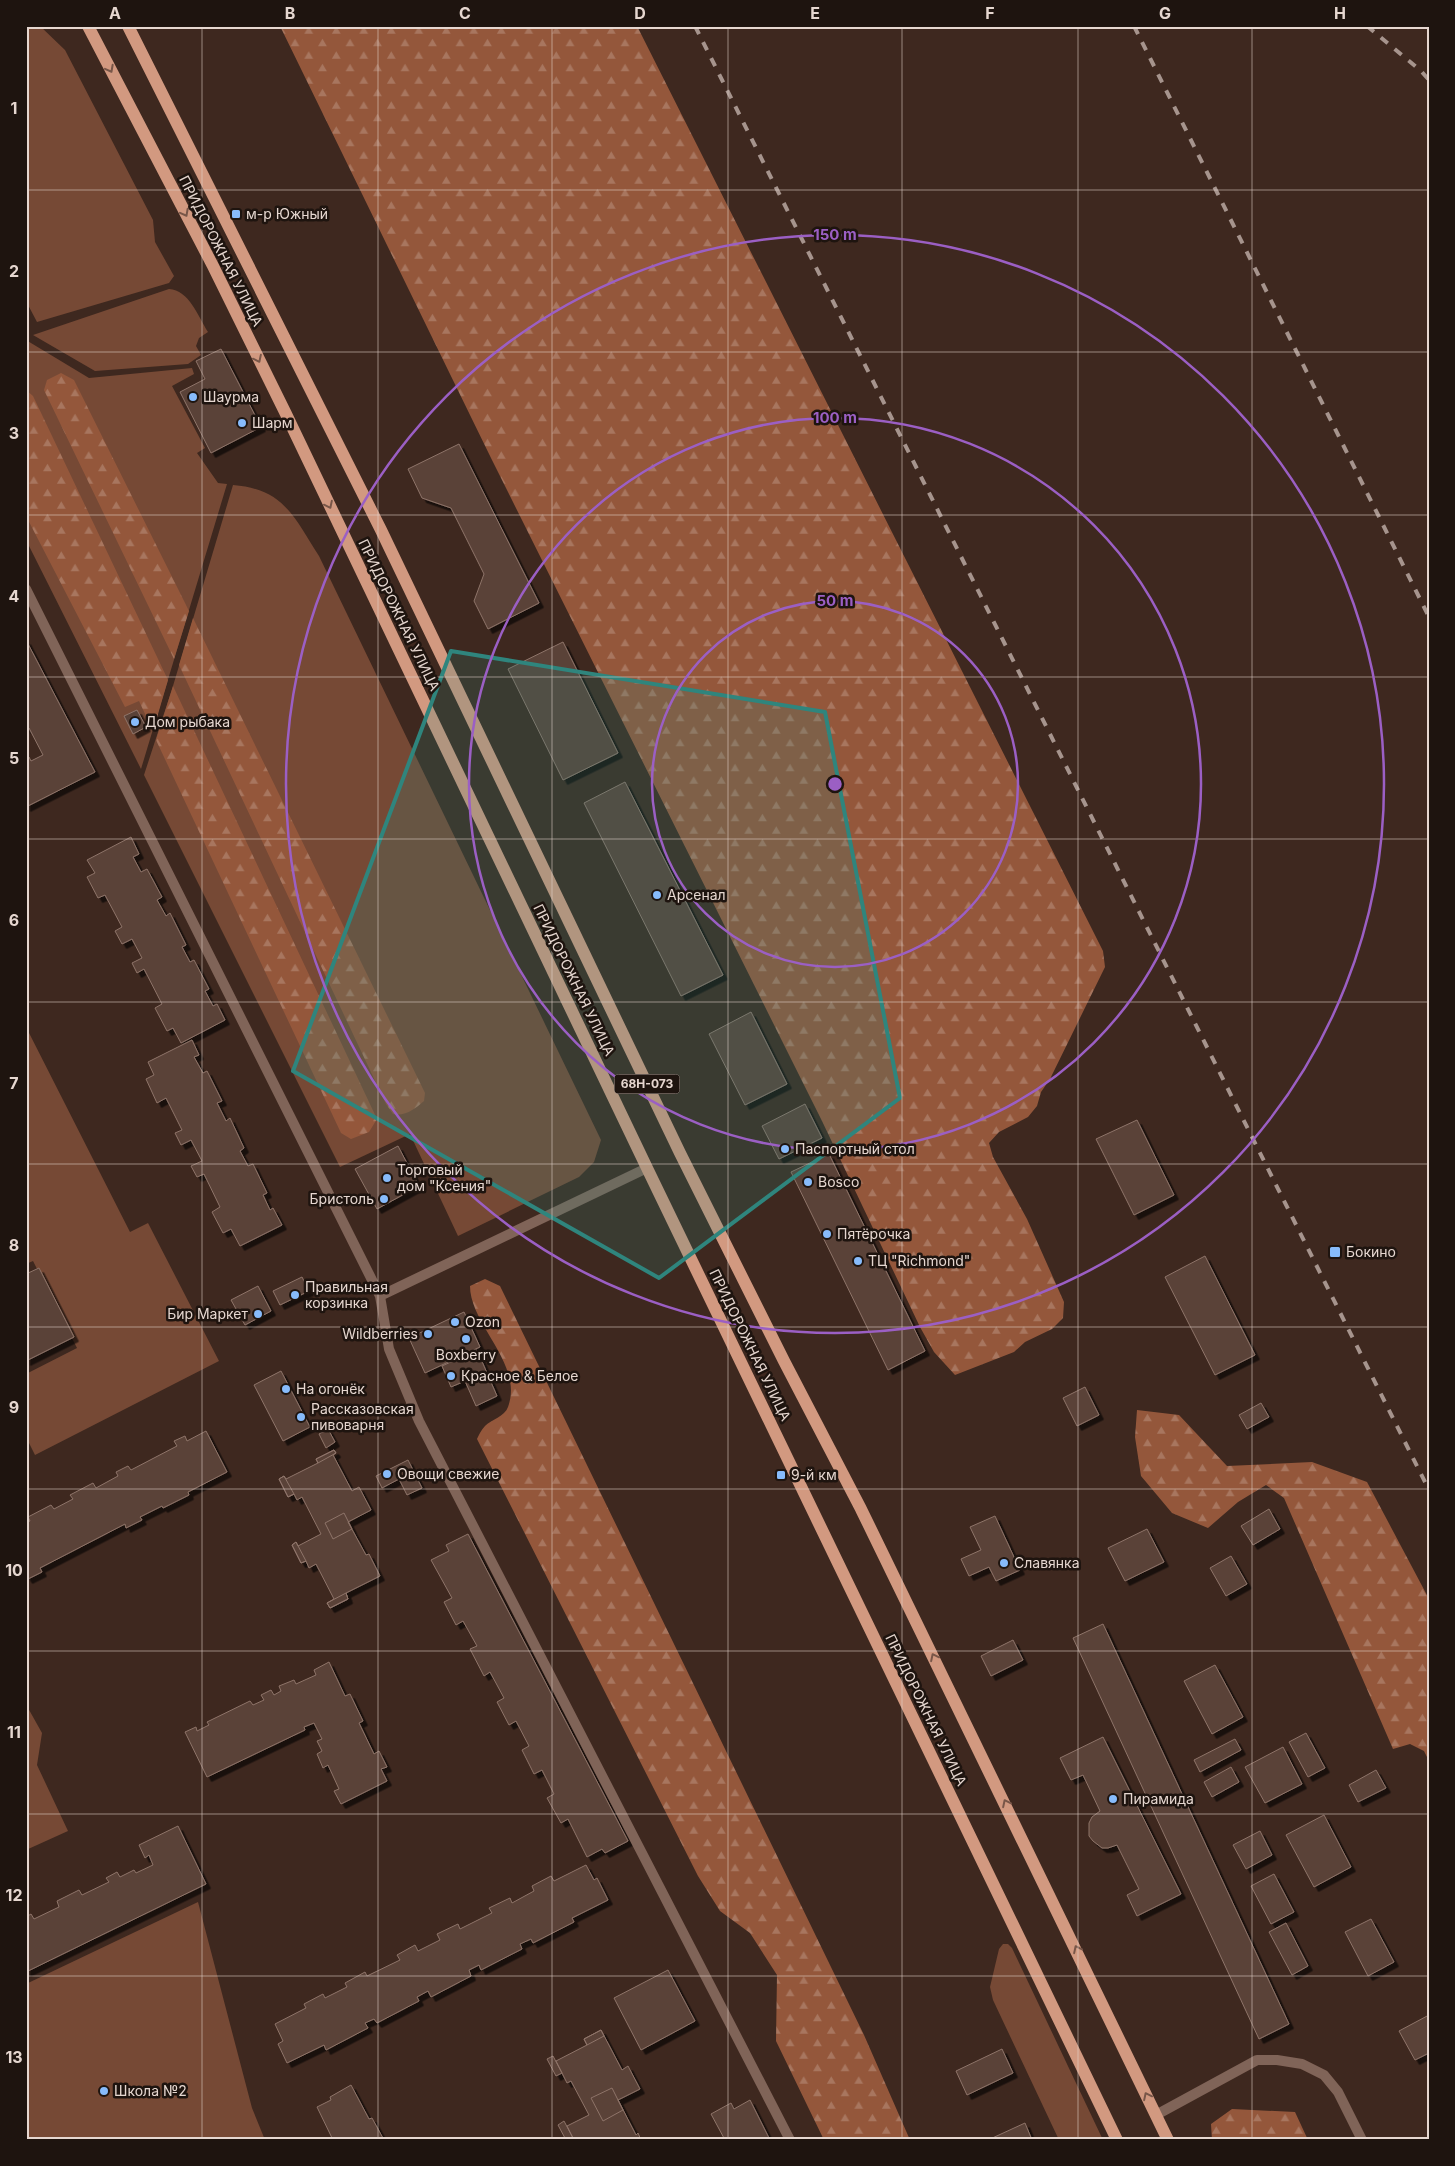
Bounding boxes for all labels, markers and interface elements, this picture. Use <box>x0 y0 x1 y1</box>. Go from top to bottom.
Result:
text: A <box>109 3 121 23</box>
text: B <box>285 3 295 23</box>
text: C <box>459 3 471 23</box>
text: D <box>634 3 646 23</box>
text: E <box>810 3 820 23</box>
text: F <box>985 3 995 23</box>
text: G <box>1159 3 1171 23</box>
text: H <box>1334 3 1346 23</box>
one-way arrow <box>104 64 114 73</box>
text: 1 <box>11 98 17 118</box>
street label: ПРИДОРОЖНАЯ УЛИЦА <box>176 173 267 329</box>
place label: м-р Южный <box>246 205 328 222</box>
one-way arrow <box>179 208 189 217</box>
marker: м-р Южный <box>230 208 242 220</box>
text: 150 m <box>813 225 857 244</box>
text: 2 <box>9 261 19 281</box>
one-way arrow <box>252 353 262 362</box>
place label: Шаурма <box>203 388 259 405</box>
marker: Шаурма <box>187 391 199 403</box>
text: 100 m <box>813 408 857 427</box>
place label: Шарм <box>252 414 293 431</box>
marker: Шарм <box>236 417 248 429</box>
text: 3 <box>9 423 19 443</box>
one-way arrow <box>323 500 333 509</box>
street label: ПРИДОРОЖНАЯ УЛИЦА <box>355 536 444 694</box>
text: 4 <box>9 586 20 606</box>
text: 50 m <box>817 591 853 610</box>
place label: Дом рыбака <box>145 713 230 730</box>
marker: Дом рыбака <box>129 716 141 728</box>
text: 5 <box>9 748 19 768</box>
centre of rings <box>826 775 844 793</box>
place label: Арсенал <box>667 886 726 903</box>
marker: Арсенал <box>651 889 663 901</box>
street label: ПРИДОРОЖНАЯ УЛИЦА <box>530 901 619 1059</box>
text: 6 <box>9 910 19 930</box>
text: 7 <box>9 1073 19 1093</box>
road number: 68Н-073 <box>614 1074 680 1094</box>
place label: Паспортный стол <box>795 1140 915 1157</box>
marker: Паспортный стол <box>779 1143 791 1155</box>
place label: Торговый дом "Ксения" <box>397 1161 491 1194</box>
marker: Торговый дом "Ксения" <box>381 1172 393 1184</box>
place label: Bosco <box>818 1173 859 1190</box>
marker: Bosco <box>802 1176 814 1188</box>
place label: Бристоль <box>310 1190 374 1207</box>
marker: Бристоль <box>378 1193 390 1205</box>
place label: Пятёрочка <box>837 1225 910 1242</box>
marker: Пятёрочка <box>821 1228 833 1240</box>
text: 8 <box>9 1235 19 1255</box>
place label: Бокино <box>1346 1243 1396 1260</box>
marker: Бокино <box>1328 1245 1342 1259</box>
place label: ТЦ "Richmond" <box>868 1252 970 1269</box>
marker: ТЦ "Richmond" <box>852 1255 864 1267</box>
street label: ПРИДОРОЖНАЯ УЛИЦА <box>706 1266 795 1424</box>
place label: Правильная корзинка <box>305 1278 388 1311</box>
marker: Правильная корзинка <box>289 1289 301 1301</box>
place label: Бир Маркет <box>167 1305 248 1322</box>
marker: Бир Маркет <box>252 1308 264 1320</box>
place label: Ozon <box>465 1313 500 1330</box>
marker: Ozon <box>449 1316 461 1328</box>
place label: Wildberries <box>342 1325 418 1342</box>
marker: Wildberries <box>422 1328 434 1340</box>
marker: Boxberry <box>460 1333 472 1345</box>
place label: Boxberry <box>436 1346 496 1363</box>
place label: Красное & Белое <box>461 1367 579 1384</box>
marker: Красное & Белое <box>445 1370 457 1382</box>
place label: На огонёк <box>296 1380 365 1397</box>
marker: На огонёк <box>280 1383 292 1395</box>
text: 9 <box>9 1397 19 1417</box>
place label: Рассказовская пивоварня <box>311 1400 414 1433</box>
marker: Рассказовская пивоварня <box>295 1411 307 1423</box>
place label: Овощи свежие <box>397 1465 499 1482</box>
place label: 9-й км <box>791 1466 837 1483</box>
marker: Овощи свежие <box>381 1468 393 1480</box>
marker: 9-й км <box>775 1469 787 1481</box>
place label: Славянка <box>1014 1554 1080 1571</box>
marker: Славянка <box>998 1557 1010 1569</box>
text: 10 <box>5 1560 23 1580</box>
street label: ПРИДОРОЖНАЯ УЛИЦА <box>882 1631 971 1789</box>
one-way arrow <box>930 1653 941 1662</box>
text: 11 <box>7 1722 21 1742</box>
place label: Пирамида <box>1123 1790 1194 1807</box>
marker: Пирамида <box>1107 1793 1119 1805</box>
one-way arrow <box>1002 1799 1012 1808</box>
text: 12 <box>6 1885 22 1905</box>
one-way arrow <box>1073 1946 1083 1955</box>
text: 13 <box>5 2047 23 2067</box>
place label: Школа №2 <box>114 2082 187 2099</box>
marker: Школа №2 <box>98 2085 110 2097</box>
one-way arrow <box>1143 2092 1153 2101</box>

